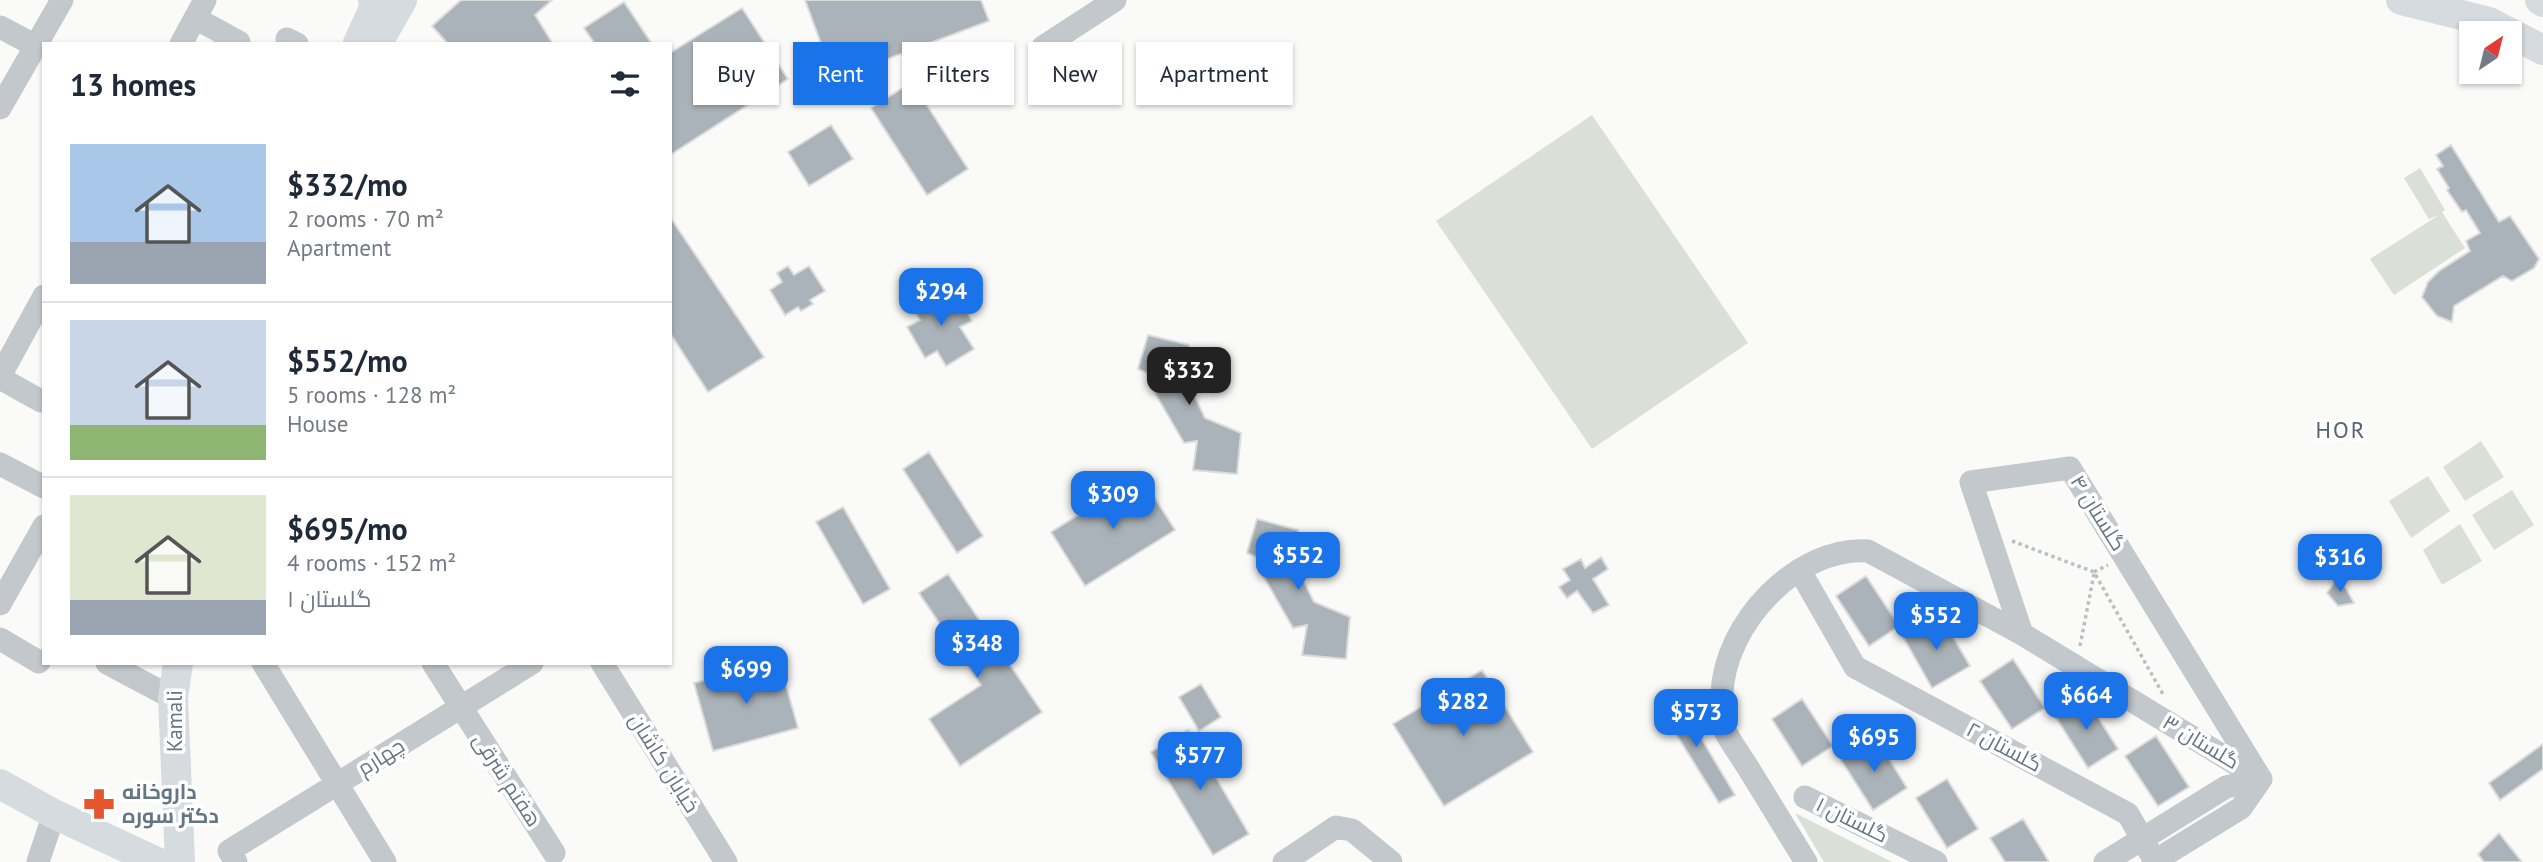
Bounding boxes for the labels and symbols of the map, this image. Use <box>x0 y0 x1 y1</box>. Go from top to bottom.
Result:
north arrow <box>2459 21 2522 84</box>
pin: $294 <box>900 268 982 328</box>
pin: $332 <box>1148 348 1230 407</box>
district label: HOR <box>2316 415 2366 444</box>
street label: گلستان ۴ <box>2065 470 2132 556</box>
pin: $309 <box>1072 472 1154 531</box>
pin: $552 <box>1257 532 1339 592</box>
pin: $316 <box>2299 534 2381 594</box>
pin: $552 <box>1895 592 1977 652</box>
pin: $348 <box>936 620 1018 680</box>
pin: $699 <box>705 646 787 706</box>
pin: $664 <box>2045 672 2127 732</box>
pin: $282 <box>1422 678 1504 738</box>
street label: Kamali <box>161 690 188 752</box>
pin: $573 <box>1655 690 1737 749</box>
street label: خیابان کاشان <box>623 708 706 818</box>
street label: گلستان ۳ <box>2158 708 2245 775</box>
pin: $695 <box>1833 714 1915 774</box>
street label: گلستان ۲ <box>1962 715 2047 778</box>
street label: هفتم شرقی <box>466 728 548 832</box>
street label: چهارم <box>352 732 410 782</box>
pin: $577 <box>1159 732 1241 792</box>
place label: داروخانه دکتر سوره <box>122 778 219 829</box>
pharmacy icon: داروخانه دکتر سوره <box>82 787 116 821</box>
street label: گلستان ۱ <box>1812 791 1893 849</box>

